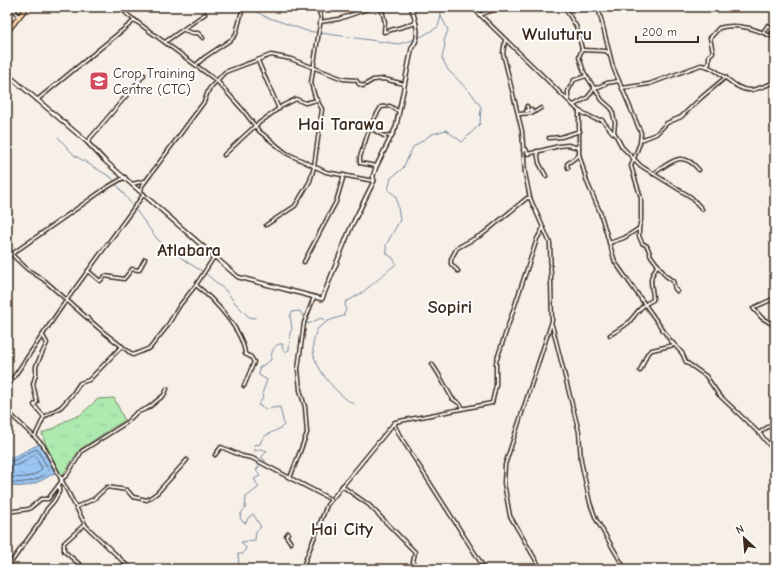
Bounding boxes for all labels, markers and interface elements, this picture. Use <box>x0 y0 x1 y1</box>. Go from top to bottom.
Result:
scale bar <box>636 18 698 44</box>
district label: Wuluturu <box>522 24 592 45</box>
text: 200 m <box>642 25 677 39</box>
place label: Crop Training Centre (CTC) <box>113 65 196 98</box>
school or university icon: Crop Training Centre (CTC) <box>88 70 110 92</box>
district label: Hai Tarawa <box>298 114 384 135</box>
district label: Atlabara <box>157 240 221 261</box>
district label: Sopiri <box>428 297 472 318</box>
north arrow <box>724 518 764 558</box>
district label: Hai City <box>311 519 374 540</box>
text: N <box>734 522 746 537</box>

